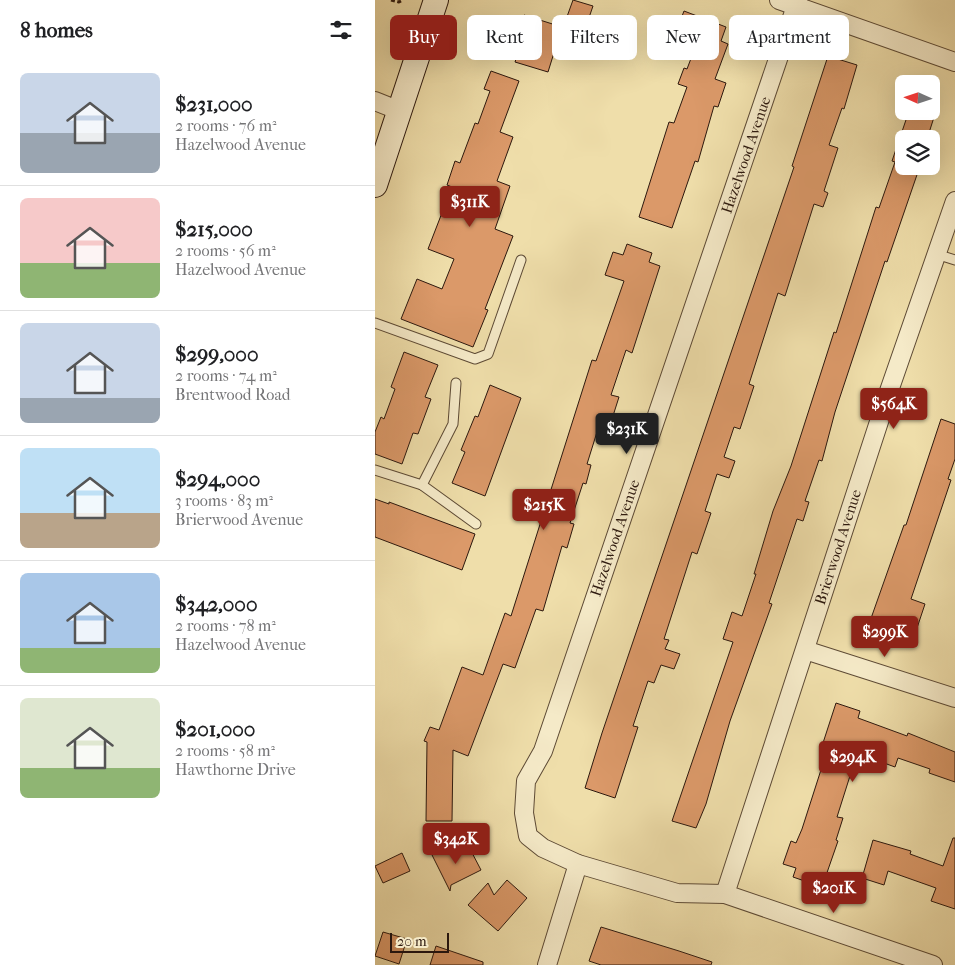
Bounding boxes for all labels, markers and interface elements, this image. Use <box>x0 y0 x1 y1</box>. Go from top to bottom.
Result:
chip: Buy <box>390 15 457 60</box>
chip: Rent <box>467 15 542 60</box>
chip: Filters <box>552 15 637 60</box>
chip: New <box>647 15 719 60</box>
chip: Apartment <box>729 15 849 60</box>
icon: filters <box>327 16 355 44</box>
text: 8 homes <box>20 18 93 42</box>
north arrow <box>895 75 940 120</box>
map controls <box>895 75 940 175</box>
text: $231,000 <box>175 92 253 116</box>
icon: home <box>60 93 120 153</box>
street label: Hazelwood Avenue <box>718 94 775 216</box>
text: 2 rooms · 76 m² <box>175 116 276 135</box>
button: layers <box>895 130 940 175</box>
text: Hazelwood Avenue <box>175 135 306 154</box>
pin: $311K <box>435 186 505 228</box>
text: $311K <box>451 192 489 211</box>
text: $215,000 <box>175 217 253 241</box>
icon: home <box>60 218 120 278</box>
text: 2 rooms · 56 m² <box>175 241 276 260</box>
text: Hazelwood Avenue <box>175 260 306 279</box>
text: $299,000 <box>175 342 259 366</box>
icon: home <box>60 343 120 403</box>
text: 2 rooms · 74 m² <box>175 366 277 385</box>
text: Brentwood Road <box>175 385 291 404</box>
pin: $564K <box>859 388 929 430</box>
text: $564K <box>871 394 917 413</box>
pin: $231K <box>592 412 662 455</box>
text: $231K <box>607 419 647 438</box>
text: $294,000 <box>175 467 260 491</box>
icon: home <box>60 468 120 528</box>
street label: Hazelwood Avenue <box>587 477 644 599</box>
street label: Brierwood Avenue <box>811 487 865 607</box>
pin: $215K <box>509 488 579 531</box>
text: 3 rooms · 83 m² <box>175 491 273 510</box>
text: $215K <box>523 495 565 514</box>
text: Brierwood Avenue <box>175 510 303 529</box>
text: $342,000 <box>175 592 257 616</box>
icon: home <box>60 593 120 653</box>
text: 2 rooms · 78 m² <box>175 616 276 635</box>
pin: $299K <box>850 616 920 658</box>
text: $299K <box>862 622 908 641</box>
text: Hazelwood Avenue <box>175 635 306 654</box>
text: $201,000 <box>175 717 255 741</box>
icon: home <box>60 718 120 778</box>
pin: $294K <box>818 740 888 783</box>
text: 2 rooms · 58 m² <box>175 741 275 760</box>
text: $294K <box>830 747 876 766</box>
text: Hawthorne Drive <box>175 760 296 779</box>
pin: $342K <box>421 822 491 865</box>
text: $342K <box>434 829 478 848</box>
pin: $201K <box>799 872 869 914</box>
text: $201K <box>812 878 856 897</box>
scale bar <box>390 930 449 953</box>
text: 20 m <box>397 933 427 950</box>

